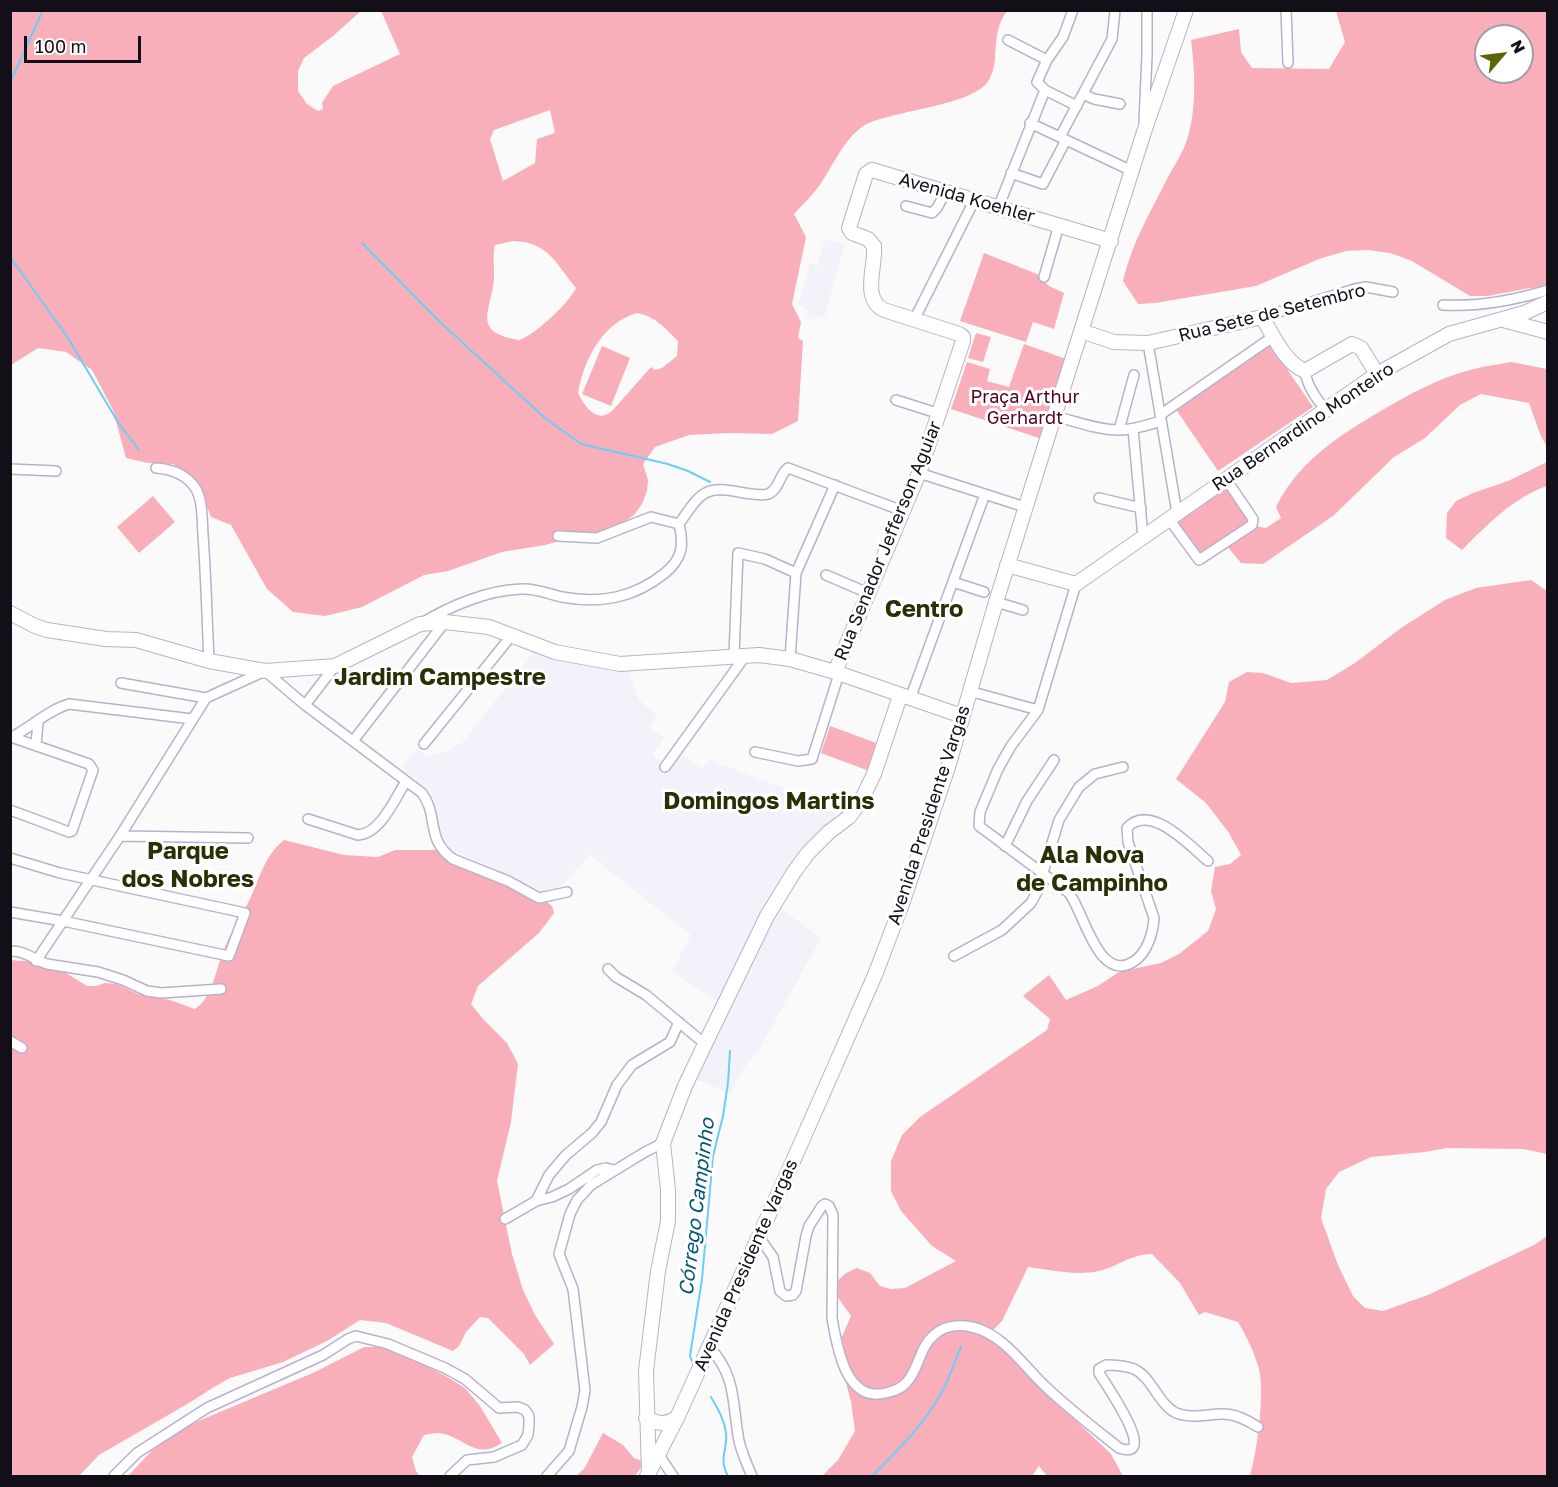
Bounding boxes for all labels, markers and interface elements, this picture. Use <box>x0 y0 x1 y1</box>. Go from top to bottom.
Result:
scale bar <box>27 24 144 62</box>
north arrow <box>1474 24 1534 84</box>
text: 100 m <box>35 35 86 57</box>
text: N <box>1506 36 1530 57</box>
street label: Avenida Koehler <box>897 168 1037 228</box>
street label: Rua Sete de Setembro <box>1176 279 1368 347</box>
street label: Rua Bernardino Monteiro <box>1208 358 1398 496</box>
park label: Praça Arthur Gerhardt <box>971 386 1079 428</box>
street label: Rua Senador Jefferson Aguiar <box>830 418 946 664</box>
district label: Centro <box>885 595 963 623</box>
district label: Jardim Campestre <box>334 663 546 691</box>
street label: Avenida Presidente Vargas <box>883 703 975 927</box>
district label: Domingos Martins <box>663 787 875 815</box>
district label: Parque dos Nobres <box>122 837 254 893</box>
district label: Ala Nova de Campinho <box>1016 841 1168 897</box>
water label: Córrego Campinho <box>674 1117 720 1297</box>
street label: Avenida Presidente Vargas <box>689 1156 803 1374</box>

